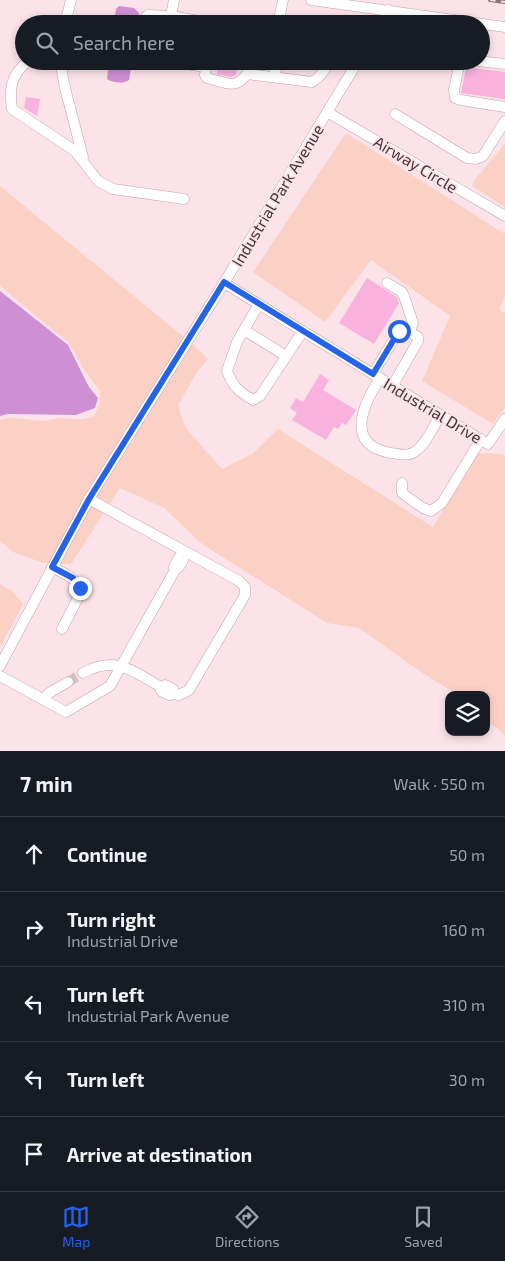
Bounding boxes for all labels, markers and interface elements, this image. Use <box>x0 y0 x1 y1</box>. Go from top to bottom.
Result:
search box <box>15 15 490 70</box>
icon: search <box>33 29 61 57</box>
text: Search here <box>73 31 175 54</box>
street label: Industrial Park Avenue <box>227 120 327 270</box>
street label: Airway Circle <box>371 132 461 196</box>
route start <box>388 320 411 343</box>
street label: Industrial Drive <box>381 373 485 447</box>
route end <box>69 577 92 600</box>
map controls <box>445 691 490 736</box>
button: layers <box>445 691 490 736</box>
text: 7 min <box>20 771 73 796</box>
text: Walk · 550 m <box>393 774 485 793</box>
icon: ahead <box>20 840 48 868</box>
text: Continue <box>67 843 147 866</box>
text: 50 m <box>449 845 485 864</box>
text: Turn right <box>67 908 155 931</box>
icon: right <box>20 915 48 943</box>
text: 160 m <box>442 920 485 939</box>
text: Industrial Drive <box>67 931 178 950</box>
text: Turn left <box>67 983 144 1006</box>
icon: left <box>20 990 48 1018</box>
text: 310 m <box>443 995 485 1014</box>
text: Industrial Park Avenue <box>67 1006 229 1025</box>
icon: left <box>20 1065 48 1093</box>
text: Turn left <box>67 1068 144 1091</box>
text: 30 m <box>449 1070 485 1089</box>
icon: arrive <box>20 1140 48 1168</box>
text: Arrive at destination <box>67 1143 252 1166</box>
tab: Map <box>62 1203 90 1250</box>
tab: Directions <box>215 1203 280 1250</box>
tab: Saved <box>404 1203 443 1250</box>

